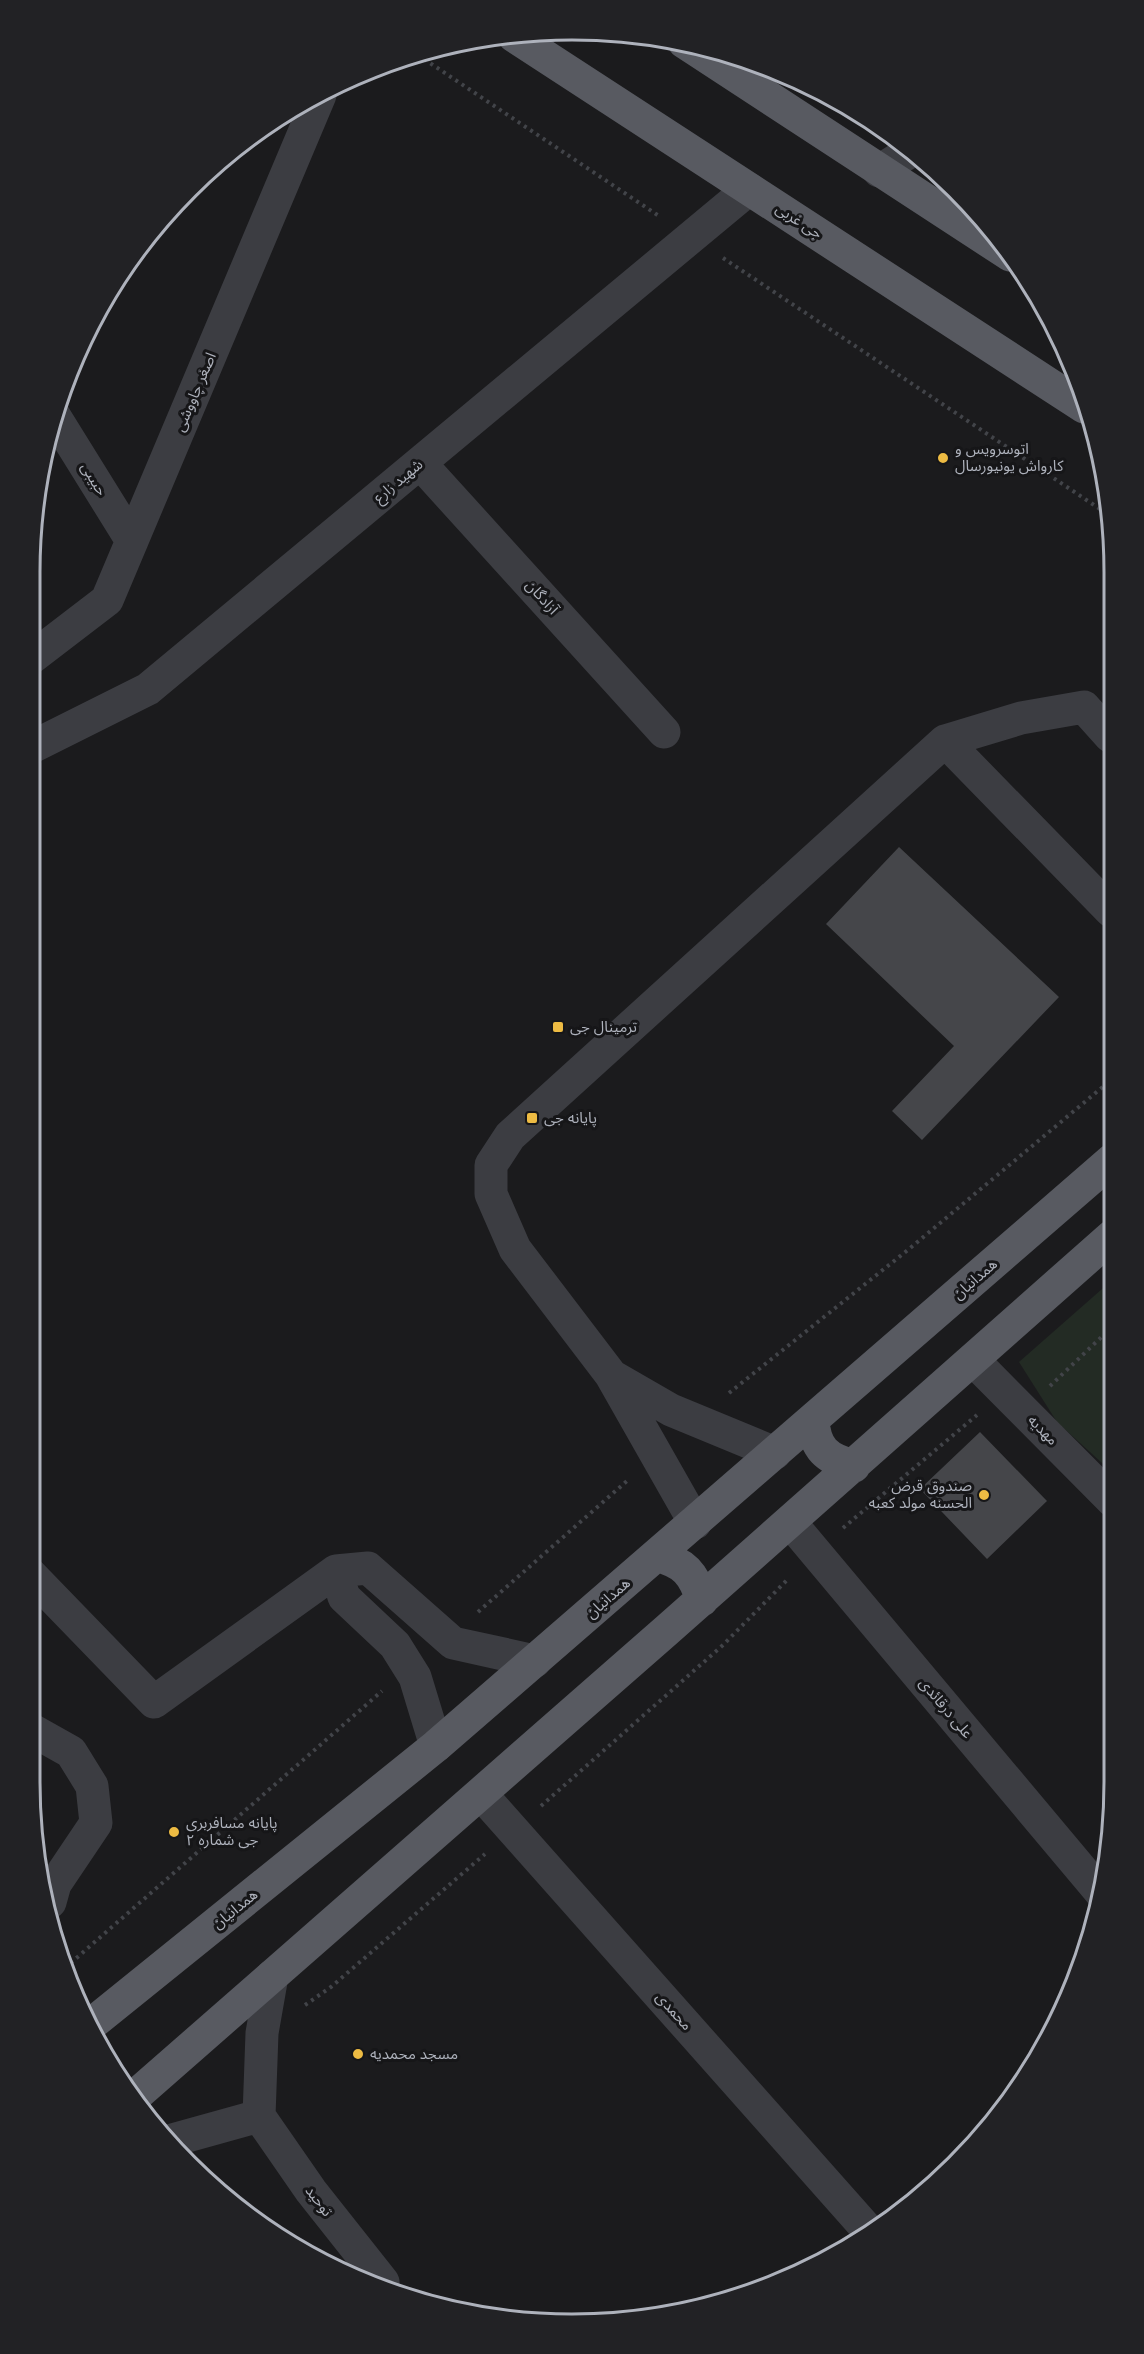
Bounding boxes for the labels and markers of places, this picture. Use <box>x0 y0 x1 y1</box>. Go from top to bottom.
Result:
place label: اتوسرویس و کارواش یونیورسال <box>955 439 1064 476</box>
marker: اتوسرویس و کارواش یونیورسال <box>936 451 950 465</box>
place label: ترمینال جی <box>570 1017 637 1037</box>
marker: ترمینال جی <box>551 1020 565 1034</box>
place label: پایانه جی <box>544 1108 597 1128</box>
marker: پایانه جی <box>525 1111 539 1125</box>
place label: صندوق قرض الحسنه مولد کعبه <box>869 1476 972 1513</box>
marker: صندوق قرض الحسنه مولد کعبه <box>977 1488 991 1502</box>
place label: پایانه مسافربری جی شماره ۲ <box>186 1813 278 1850</box>
marker: پایانه مسافربری جی شماره ۲ <box>167 1825 181 1839</box>
place label: مسجد محمدیه <box>370 2044 458 2064</box>
marker: مسجد محمدیه <box>351 2047 365 2061</box>

